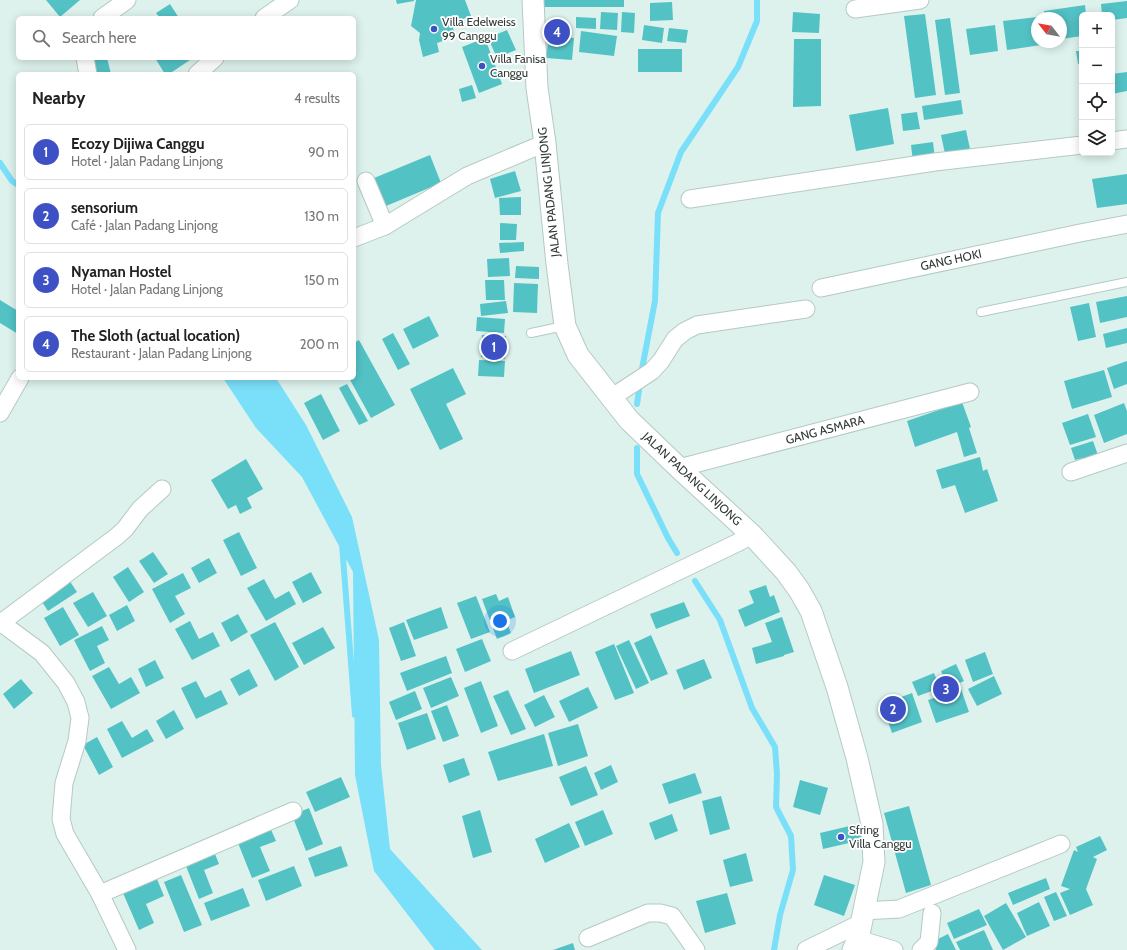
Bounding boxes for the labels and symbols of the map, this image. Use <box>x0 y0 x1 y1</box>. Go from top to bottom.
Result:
north arrow <box>1031 12 1067 48</box>
place label: Villa Edelweiss 99 Canggu <box>442 14 516 43</box>
pin: 4 <box>544 17 570 47</box>
marker: Villa Edelweiss 99 Canggu <box>429 24 439 34</box>
place label: Villa Fanisa Canggu <box>490 51 546 80</box>
marker: Villa Fanisa Canggu <box>477 61 487 71</box>
street label: JALAN PADANG LINJONG <box>534 126 563 259</box>
street label: GANG HOKI <box>919 246 983 273</box>
pin: 1 <box>481 332 507 362</box>
street label: GANG ASMARA <box>784 412 866 447</box>
street label: JALAN PADANG LINJONG <box>639 428 745 529</box>
your location <box>490 611 510 631</box>
pin: 3 <box>933 674 959 704</box>
pin: 2 <box>880 694 906 724</box>
place label: Sfring Villa Canggu <box>849 822 912 851</box>
marker: Sfring Villa Canggu <box>836 832 846 842</box>

